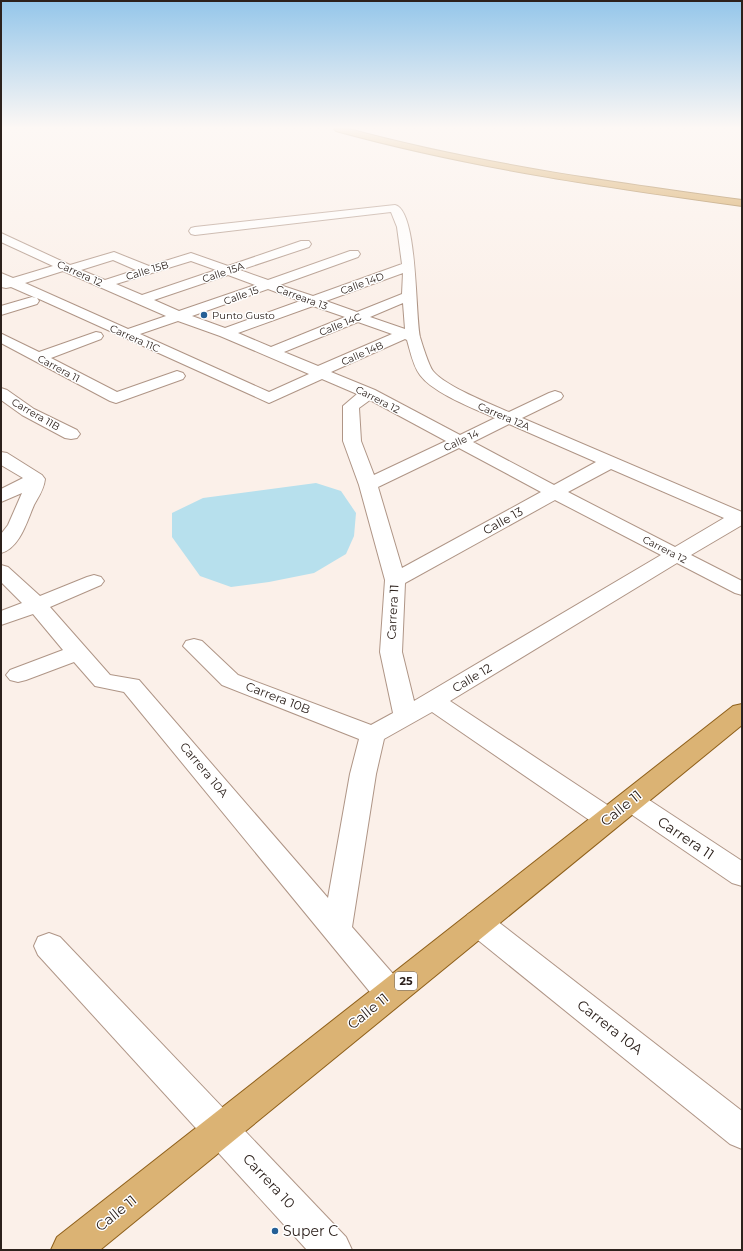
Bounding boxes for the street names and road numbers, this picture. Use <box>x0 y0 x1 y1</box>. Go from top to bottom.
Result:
street label: Carrera 12 <box>55 258 105 289</box>
street label: Calle 15B <box>124 258 170 283</box>
street label: Calle 15A <box>201 259 247 286</box>
street label: Calle 14D <box>339 270 386 297</box>
street label: Carreara 13 <box>274 282 330 313</box>
street label: Calle 15 <box>222 283 261 308</box>
street label: Calle 14C <box>317 310 363 339</box>
street label: Carrera 11C <box>108 322 162 355</box>
street label: Calle 14B <box>339 338 385 368</box>
street label: Carrera 11 <box>35 352 82 385</box>
street label: Carrera 12 <box>353 383 402 416</box>
street label: Carrera 11B <box>9 395 62 433</box>
street label: Carrera 12A <box>476 400 533 434</box>
street label: Calle 14 <box>442 427 481 454</box>
street label: Calle 13 <box>480 503 526 538</box>
street label: Carrera 12 <box>640 533 689 566</box>
street label: Carrera 11 <box>384 584 401 640</box>
street label: Calle 12 <box>449 660 494 695</box>
street label: Carrera 10B <box>244 678 313 717</box>
street label: Carrera 10A <box>177 739 232 801</box>
street label: Calle 11 <box>597 786 645 830</box>
street label: Carrera 11 <box>654 812 718 864</box>
road number: 25 <box>395 972 417 990</box>
street label: Calle 11 <box>344 989 392 1033</box>
street label: Carrera 10A <box>573 996 647 1059</box>
street label: Carrera 10 <box>239 1150 299 1212</box>
street label: Calle 11 <box>92 1191 140 1235</box>

